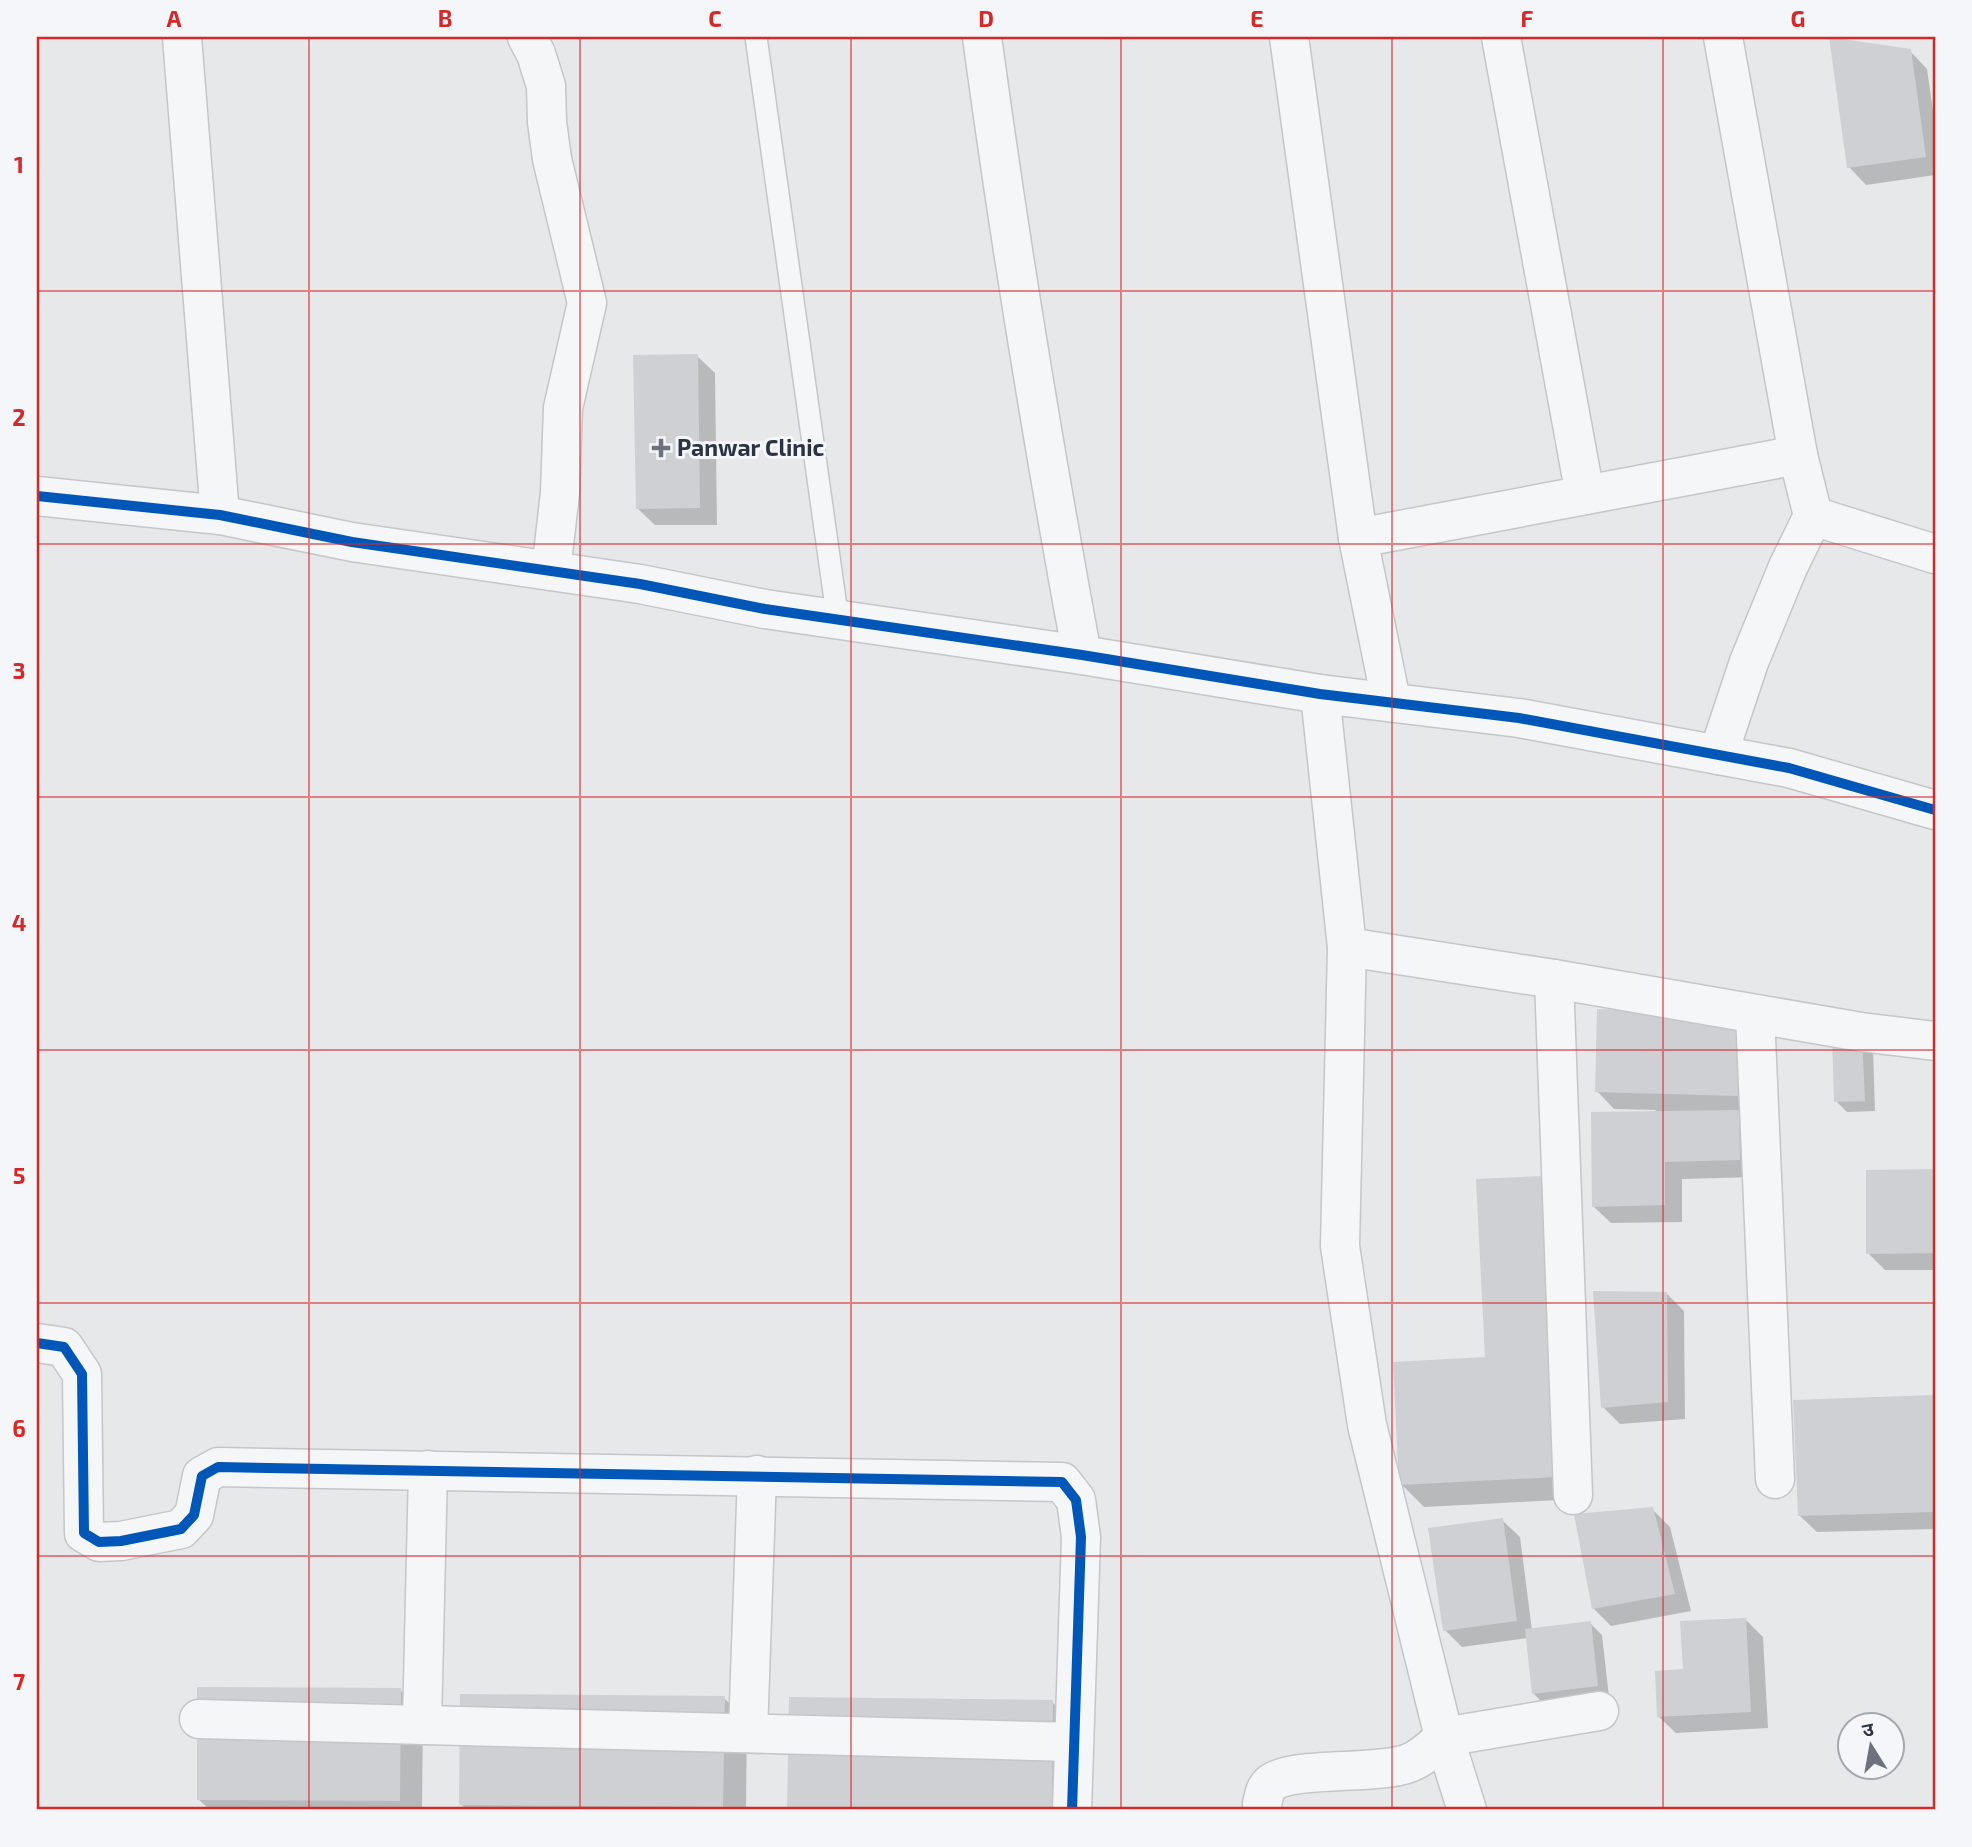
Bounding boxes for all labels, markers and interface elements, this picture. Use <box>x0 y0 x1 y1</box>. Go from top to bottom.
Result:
text: A <box>166 4 182 32</box>
text: B <box>438 4 452 32</box>
text: C <box>708 4 722 32</box>
text: D <box>978 4 994 32</box>
text: E <box>1250 4 1264 32</box>
text: F <box>1521 4 1534 32</box>
text: G <box>1791 4 1805 32</box>
text: 1 <box>14 150 24 178</box>
text: 2 <box>12 403 26 431</box>
place label: Panwar Clinic <box>677 433 825 461</box>
marker: Panwar Clinic <box>651 438 671 458</box>
text: 3 <box>12 656 26 684</box>
text: 4 <box>12 908 26 936</box>
text: 5 <box>13 1161 25 1189</box>
text: 6 <box>12 1414 26 1442</box>
text: 7 <box>13 1667 25 1695</box>
north arrow <box>1836 1710 1906 1780</box>
text: उ <box>1860 1716 1876 1741</box>

